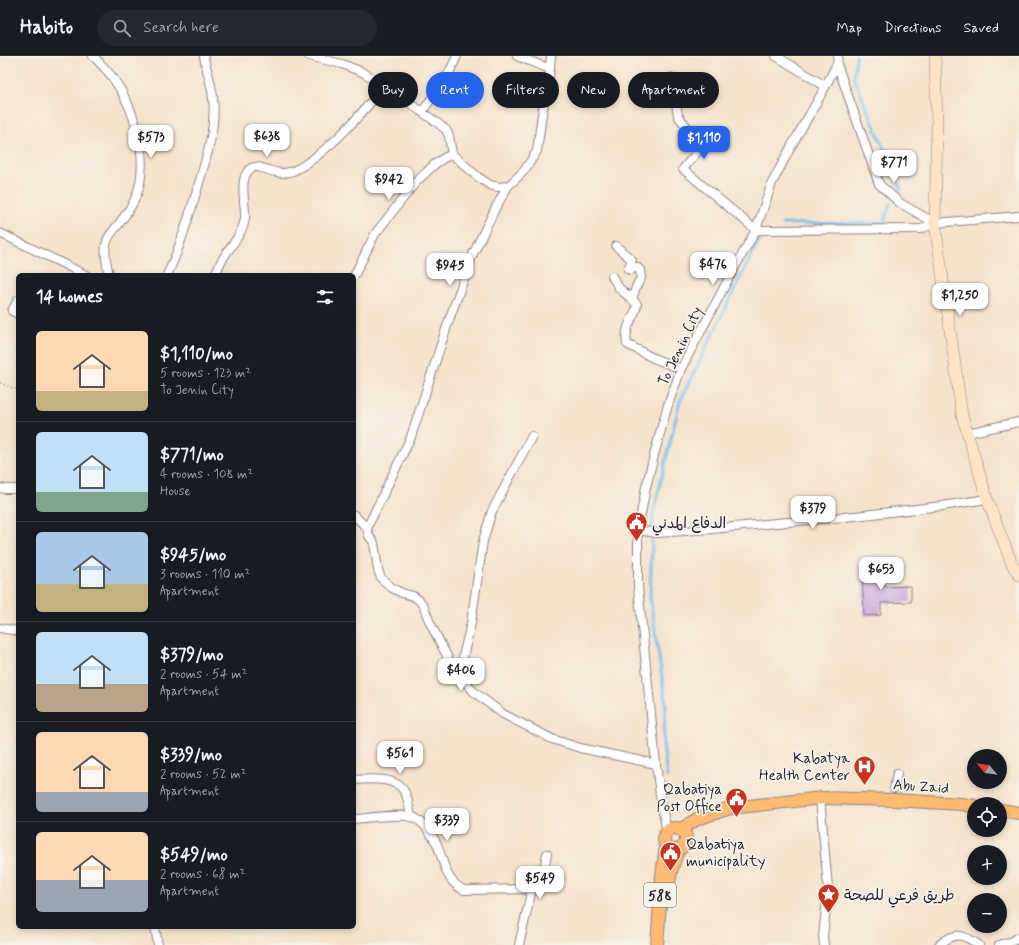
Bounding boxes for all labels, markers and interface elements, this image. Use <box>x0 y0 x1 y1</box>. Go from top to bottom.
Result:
search box <box>97 10 377 46</box>
text: Habito <box>20 15 73 40</box>
icon: search <box>111 17 133 39</box>
text: Search here <box>143 18 219 38</box>
text: Map <box>836 19 862 37</box>
text: Directions <box>884 19 942 37</box>
text: Saved <box>964 19 999 37</box>
chip: Buy <box>368 72 418 108</box>
chip: Rent <box>426 72 484 108</box>
chip: Filters <box>492 72 559 108</box>
chip: New <box>567 72 620 108</box>
chip: Apartment <box>628 72 719 108</box>
pin: $638 <box>243 124 291 158</box>
pin: $573 <box>127 125 175 159</box>
pin: $1,110 <box>671 126 737 160</box>
text: $638 <box>254 128 280 145</box>
text: $573 <box>137 129 165 146</box>
text: $1,110 <box>687 130 721 147</box>
pin: $771 <box>870 150 918 184</box>
text: $771 <box>880 154 908 171</box>
pin: $942 <box>365 167 413 201</box>
text: $942 <box>374 171 404 188</box>
pin: $476 <box>689 252 737 286</box>
pin: $945 <box>426 253 474 287</box>
text: $476 <box>699 256 727 273</box>
text: $945 <box>435 257 465 274</box>
pin: $1,250 <box>927 283 993 317</box>
text: 14 homes <box>36 286 103 308</box>
icon: filters <box>314 286 336 308</box>
text: $1,250 <box>941 287 979 304</box>
street label: To Jenin City <box>654 304 708 389</box>
text: $1,110/mo <box>160 343 233 365</box>
icon: home <box>68 347 116 395</box>
text: 5 rooms · 123 m² <box>160 365 251 382</box>
text: To Jenin City <box>160 382 234 399</box>
text: $771/mo <box>160 444 224 466</box>
icon: home <box>68 448 116 496</box>
text: 4 rooms · 108 m² <box>160 466 253 483</box>
text: House <box>160 483 191 500</box>
pin: $379 <box>789 496 837 530</box>
text: $379 <box>800 500 826 517</box>
public building icon: الدفاع المدني <box>623 510 649 543</box>
place label: الدفاع المدني <box>652 514 726 536</box>
text: $945/mo <box>160 544 226 566</box>
icon: home <box>68 548 116 596</box>
pin: $653 <box>857 557 905 591</box>
text: $653 <box>868 561 894 578</box>
text: 3 rooms · 110 m² <box>160 566 250 583</box>
text: Apartment <box>160 583 219 600</box>
text: $379/mo <box>160 644 223 666</box>
icon: home <box>68 648 116 696</box>
pin: $406 <box>437 658 485 692</box>
text: $406 <box>447 662 475 679</box>
text: 2 rooms · 54 m² <box>160 666 247 683</box>
text: Apartment <box>160 683 219 700</box>
pin: $561 <box>376 741 424 775</box>
text: $339/mo <box>160 744 222 766</box>
text: $561 <box>386 745 414 762</box>
icon: home <box>68 748 116 796</box>
place label: Kabatya Health Center <box>759 749 851 786</box>
north arrow <box>967 749 1007 789</box>
map controls <box>967 749 1007 933</box>
hospital icon: Kabatya Health Center <box>852 754 878 787</box>
text: 2 rooms · 52 m² <box>160 766 246 783</box>
street label: Abu Zaid <box>892 775 950 799</box>
place label: Qabatiya Post Office <box>657 780 722 817</box>
text: Apartment <box>160 783 219 800</box>
public building icon: Qabatiya Post Office <box>724 785 750 818</box>
button: locate <box>967 797 1007 837</box>
pin: $339 <box>423 808 471 842</box>
text: $339 <box>434 812 460 829</box>
place label: Qabatiya municipality <box>686 835 766 872</box>
public building icon: Qabatiya municipality <box>658 840 684 873</box>
text: $549/mo <box>160 844 228 866</box>
button: + <box>967 845 1007 885</box>
icon: home <box>68 848 116 896</box>
text: 2 rooms · 68 m² <box>160 866 245 883</box>
pin: $549 <box>516 866 564 900</box>
text: $549 <box>525 870 555 887</box>
place icon: طريق فرعي للصحة <box>816 882 842 915</box>
text: Apartment <box>160 883 219 900</box>
road number: 588 <box>644 883 676 907</box>
place label: طريق فرعي للصحة <box>844 886 955 908</box>
button: − <box>967 893 1007 933</box>

